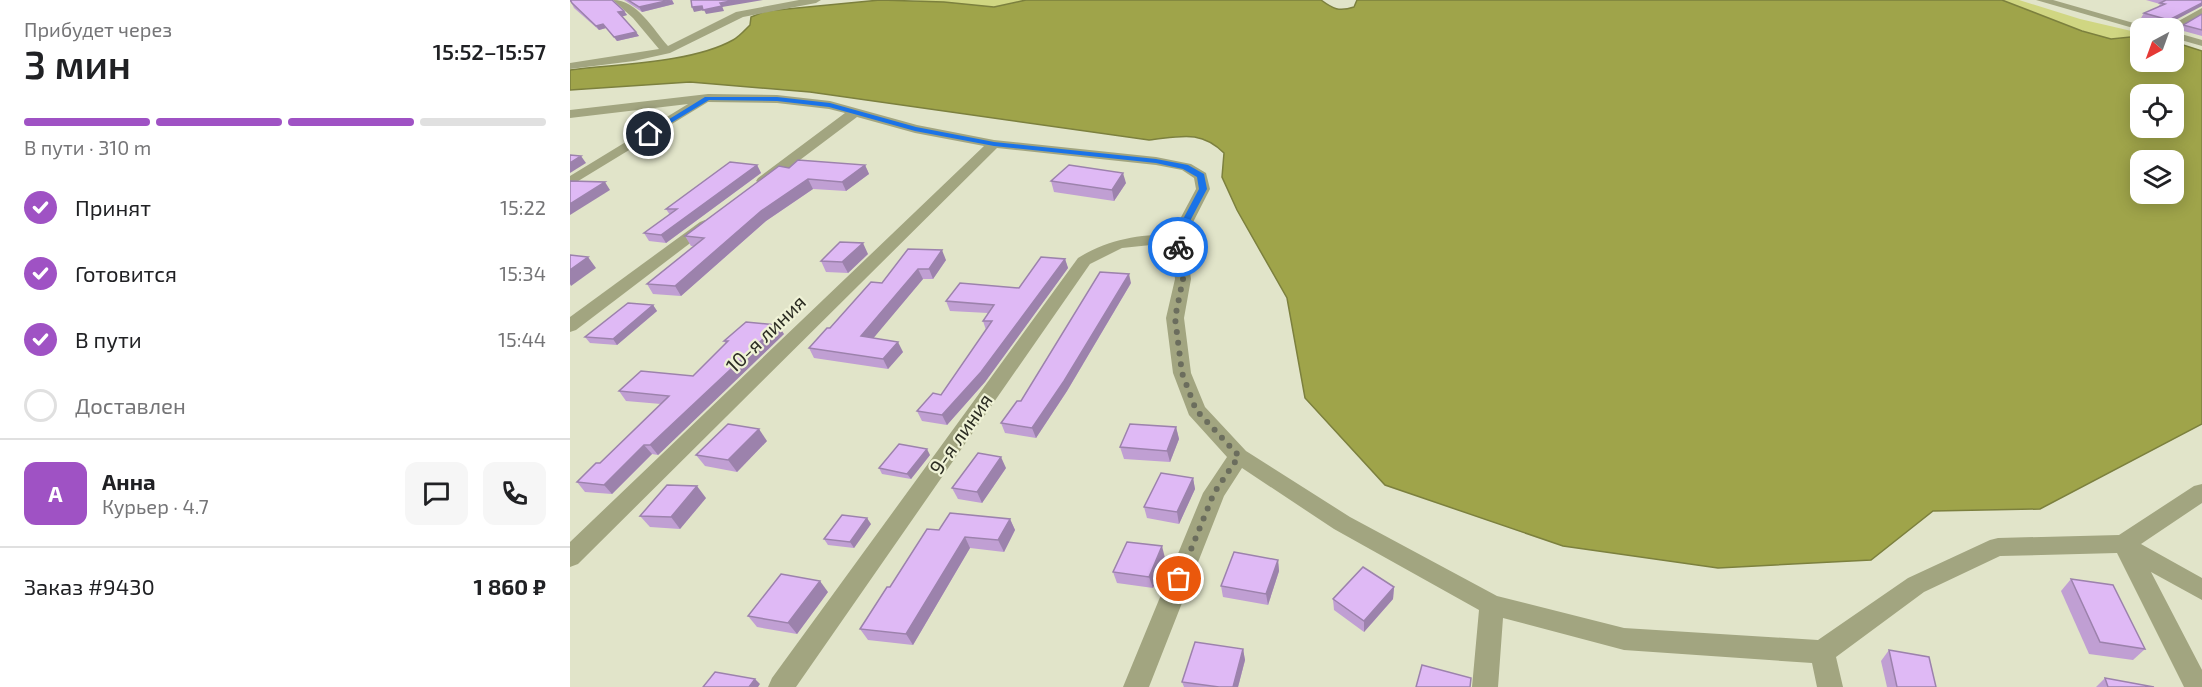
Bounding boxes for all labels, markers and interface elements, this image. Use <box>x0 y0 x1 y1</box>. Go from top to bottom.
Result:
text: Прибудет через <box>24 17 172 41</box>
north arrow <box>2130 18 2184 72</box>
map controls <box>2130 18 2184 204</box>
text: 15:52–15:57 <box>433 38 546 64</box>
text: 3 мин <box>24 40 131 87</box>
button: locate <box>2130 84 2184 138</box>
pin <box>623 108 674 159</box>
icon: home <box>632 117 665 150</box>
text: В пути · 310 m <box>24 135 151 159</box>
button: layers <box>2130 150 2184 204</box>
icon: check <box>24 191 57 224</box>
text: Принят <box>75 194 151 220</box>
text: 15:22 <box>500 195 546 219</box>
courier <box>1148 217 1208 277</box>
icon: bike <box>1162 231 1195 264</box>
icon: check <box>24 257 57 290</box>
text: Готовится <box>75 260 177 286</box>
text: 15:34 <box>499 261 546 285</box>
street label: 10-я линия <box>720 289 810 377</box>
icon: check <box>24 323 57 356</box>
text: В пути <box>75 326 142 352</box>
text: 15:44 <box>498 327 546 351</box>
street label: 9-я линия <box>924 388 997 478</box>
text: Доставлен <box>75 392 186 418</box>
button: chat <box>405 462 468 525</box>
button: phone <box>483 462 546 525</box>
text: Анна <box>102 468 156 494</box>
text: А <box>48 480 63 506</box>
text: Курьер · 4.7 <box>102 494 209 518</box>
pin <box>1153 553 1204 604</box>
icon: bag <box>1162 562 1195 595</box>
text: Заказ #9430 <box>24 573 155 599</box>
text: 1 860 ₽ <box>473 573 546 599</box>

